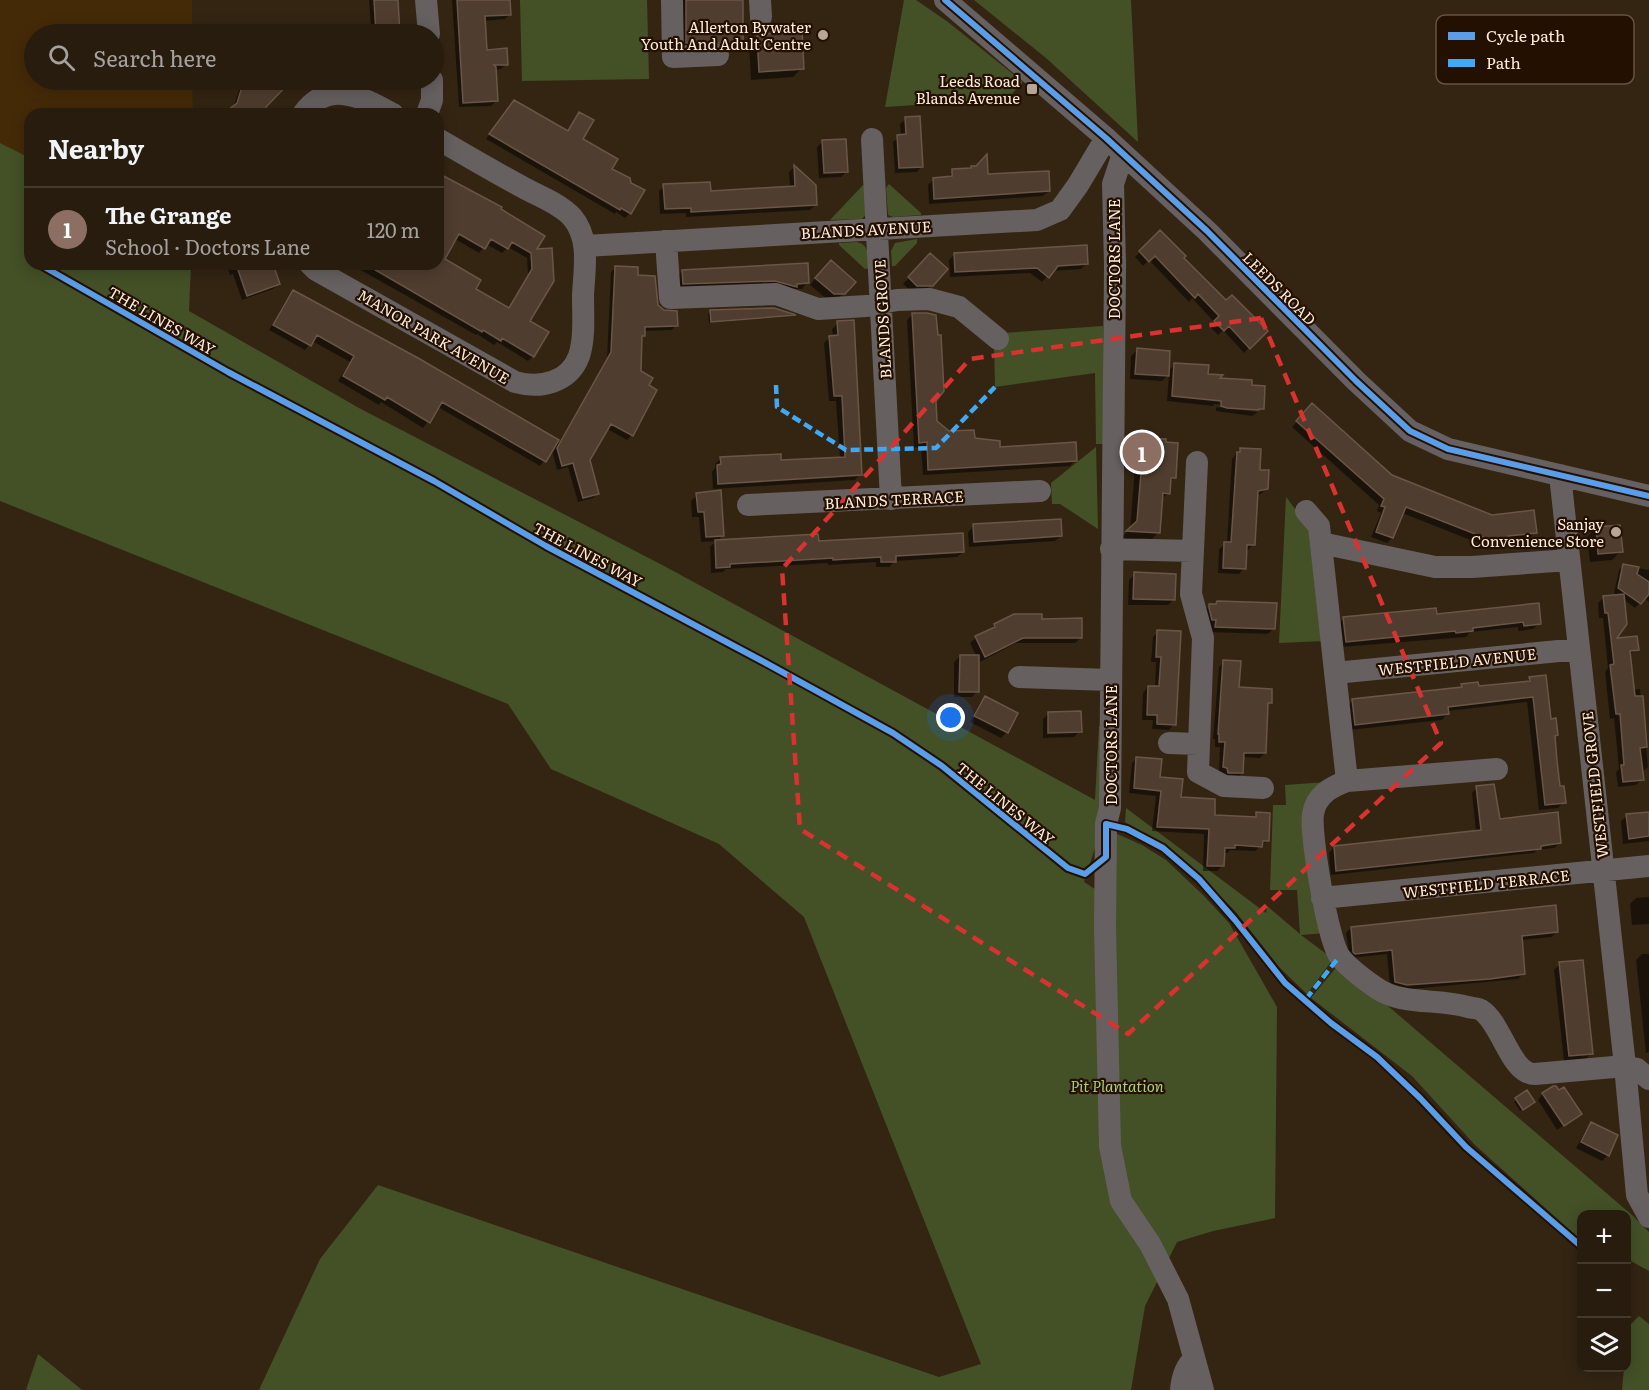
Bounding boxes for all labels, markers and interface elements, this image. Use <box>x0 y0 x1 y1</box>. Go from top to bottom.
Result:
place label: Allerton Bywater Youth And Adult Centre <box>641 15 811 55</box>
legend <box>1436 15 1634 84</box>
text: Cycle path <box>1486 23 1566 47</box>
search box <box>24 24 444 90</box>
marker: Allerton Bywater Youth And Adult Centre <box>816 28 830 42</box>
icon: search <box>45 41 78 74</box>
text: Search here <box>93 41 216 74</box>
text: Path <box>1486 50 1521 74</box>
place label: Leeds Road Blands Avenue <box>916 69 1020 109</box>
marker: Leeds Road Blands Avenue <box>1025 82 1039 96</box>
text: Nearby <box>48 128 144 167</box>
text: The Grange <box>105 198 231 231</box>
street label: DOCTORS LANE <box>1102 199 1125 319</box>
text: 1 <box>63 214 72 244</box>
text: 120 m <box>367 214 420 244</box>
street label: BLANDS AVENUE <box>800 214 932 244</box>
text: School · Doctors Lane <box>105 231 310 261</box>
street label: LEEDS ROAD <box>1238 246 1322 330</box>
street label: BLANDS GROVE <box>867 259 897 379</box>
street label: THE LINES WAY <box>104 280 220 360</box>
street label: MANOR PARK AVENUE <box>354 283 514 389</box>
pin: 1 <box>1122 430 1162 474</box>
street label: BLANDS TERRACE <box>824 484 964 514</box>
place label: Sanjay Convenience Store <box>1471 512 1604 552</box>
street label: THE LINES WAY <box>529 515 647 593</box>
marker: Sanjay Convenience Store <box>1609 525 1623 539</box>
street label: WESTFIELD AVENUE <box>1377 641 1537 681</box>
street label: DOCTORS LANE <box>1099 685 1122 805</box>
your location <box>936 703 965 732</box>
street label: WESTFIELD GROVE <box>1575 710 1613 860</box>
street label: THE LINES WAY <box>952 756 1060 850</box>
street label: WESTFIELD TERRACE <box>1401 863 1571 903</box>
park label: Pit Plantation <box>1070 1074 1164 1097</box>
map controls <box>1577 1210 1631 1372</box>
button: + <box>1577 1210 1631 1264</box>
button: − <box>1577 1264 1631 1318</box>
button: layers <box>1577 1318 1631 1372</box>

